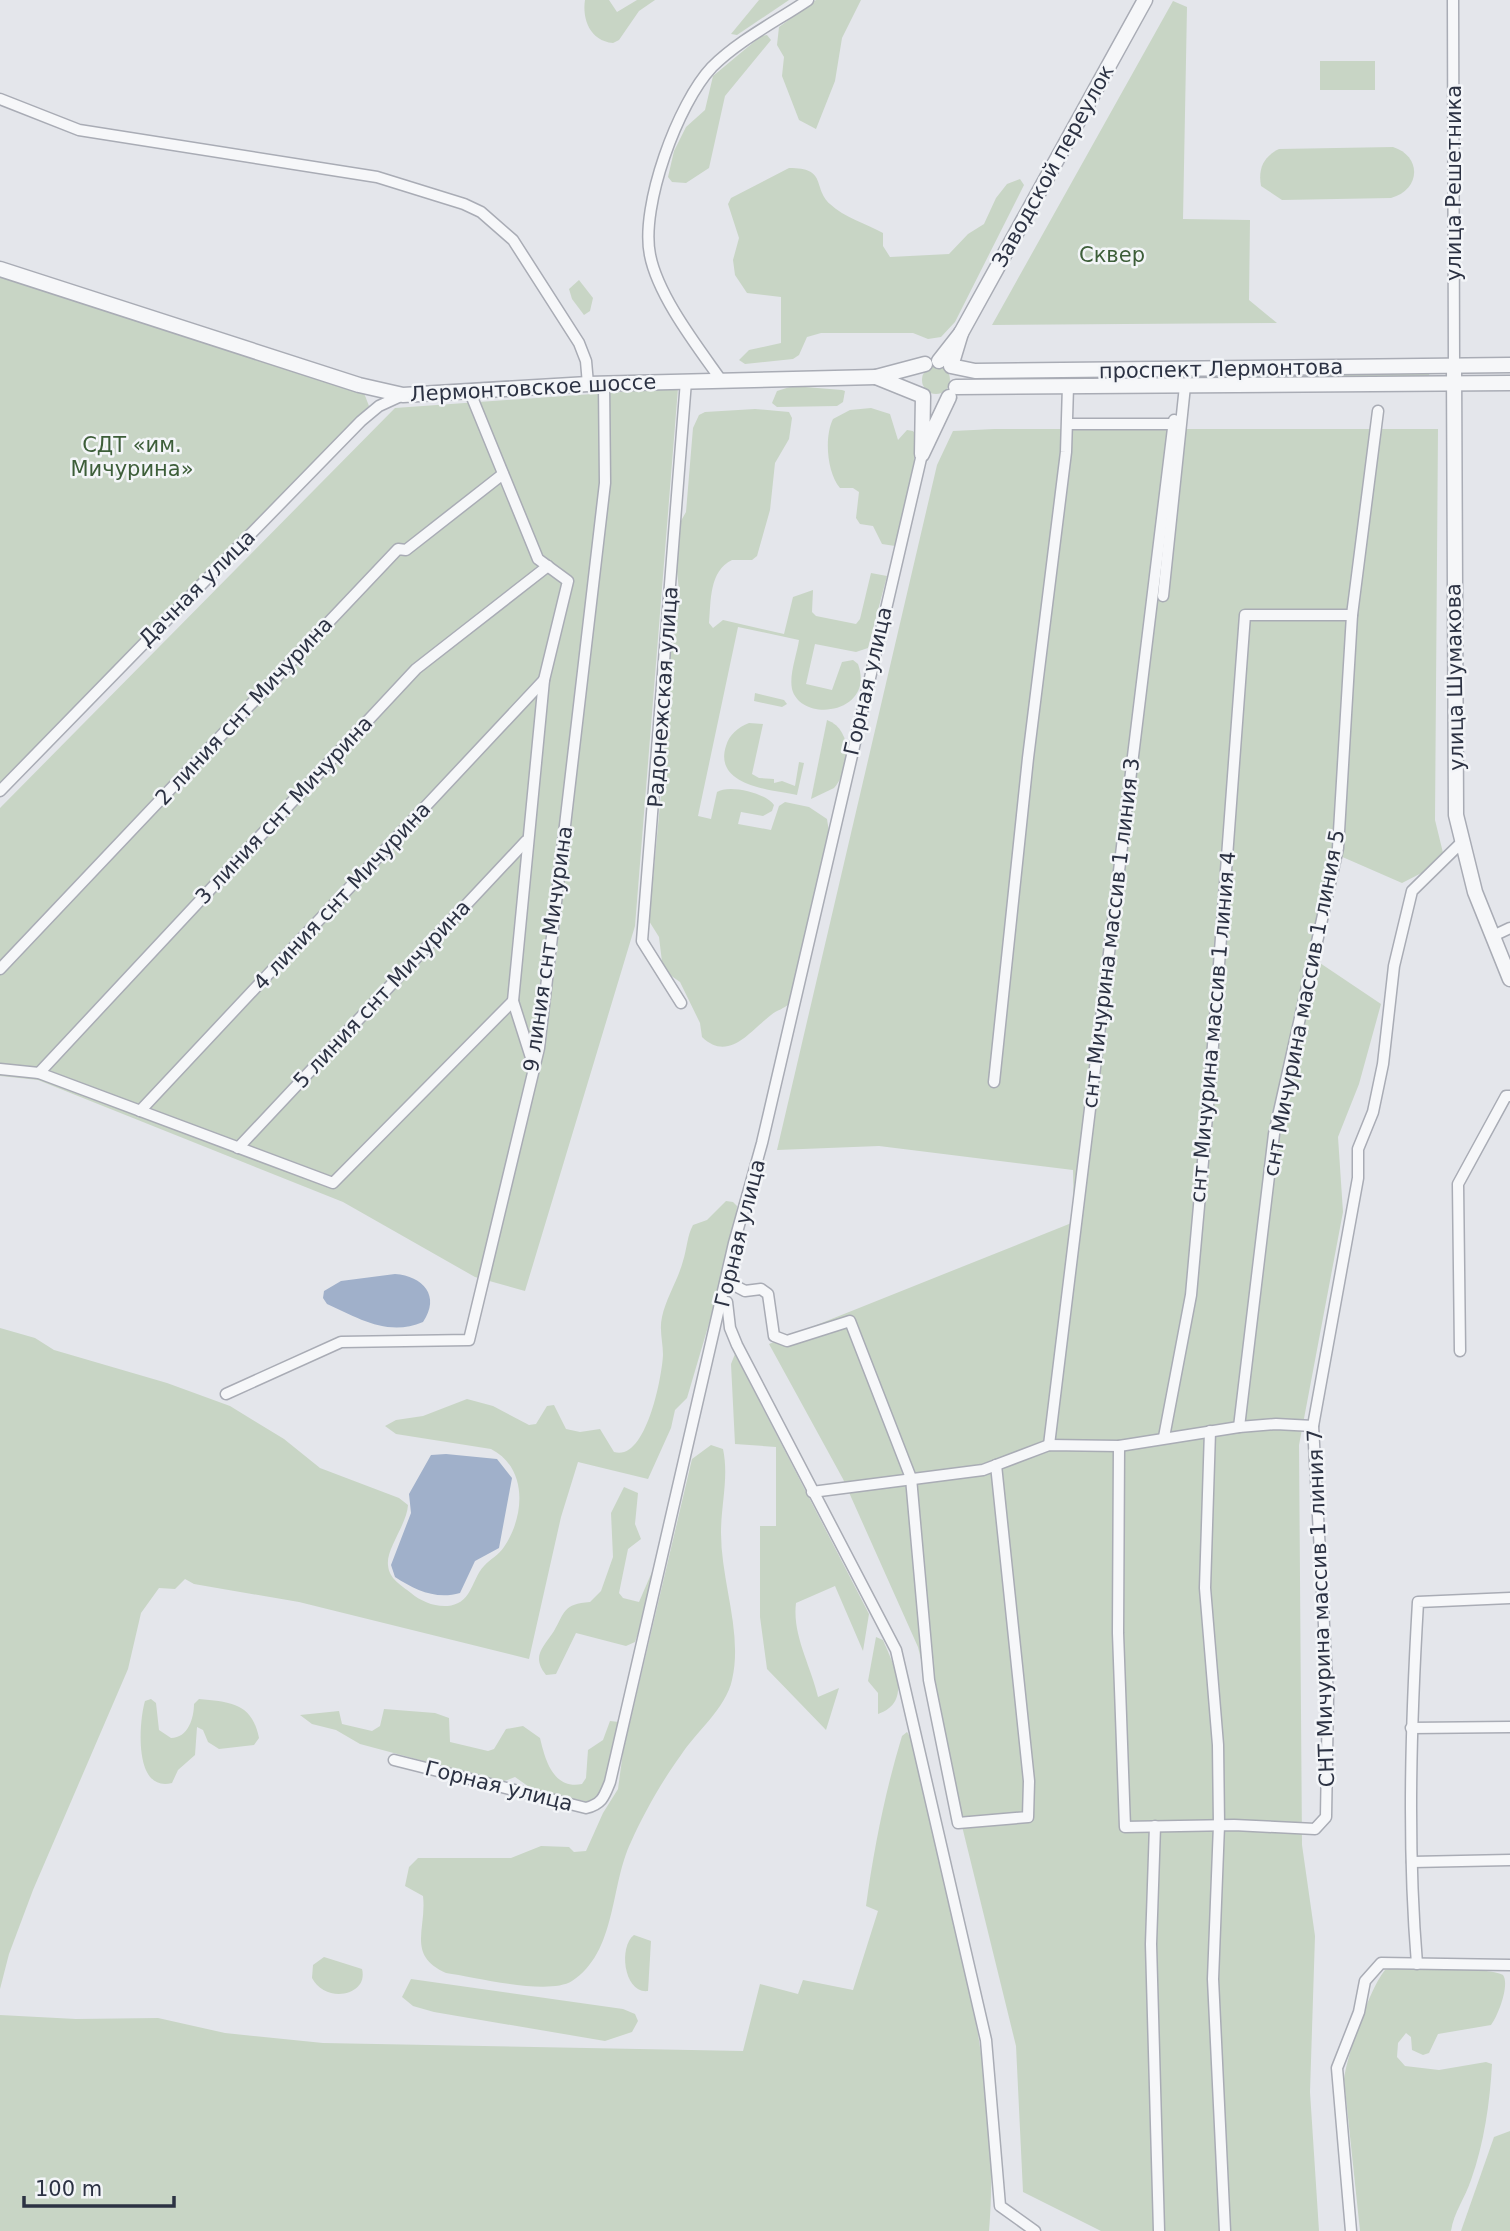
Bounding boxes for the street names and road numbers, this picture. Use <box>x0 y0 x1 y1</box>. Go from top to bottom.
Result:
street label: Заводской переулок <box>987 61 1119 271</box>
street label: улица Решетника <box>1442 85 1466 281</box>
street label: проспект Лермонтова <box>1099 355 1343 383</box>
street label: Лермонтовское шоссе <box>409 370 657 406</box>
street label: Дачная улица <box>134 525 260 651</box>
street label: улица Шумакова <box>1441 583 1469 771</box>
street label: Радонежская улица <box>643 586 683 808</box>
street label: Горная улица <box>839 604 897 758</box>
street label: 2 линия снт Мичурина <box>151 612 337 810</box>
street label: 3 линия снт Мичурина <box>191 711 377 909</box>
street label: снт Мичурина массив 1 линия 3 <box>1078 757 1144 1109</box>
street label: 4 линия снт Мичурина <box>249 797 435 995</box>
street label: 9 линия снт Мичурина <box>519 824 577 1074</box>
street label: снт Мичурина массив 1 линия 5 <box>1259 828 1349 1178</box>
street label: снт Мичурина массив 1 линия 4 <box>1186 850 1240 1204</box>
street label: 5 линия снт Мичурина <box>289 895 475 1093</box>
street label: Горная улица <box>710 1157 770 1309</box>
street label: СНТ Мичурина массив 1 линия 7 <box>1303 1428 1339 1788</box>
street label: Горная улица <box>423 1756 575 1816</box>

